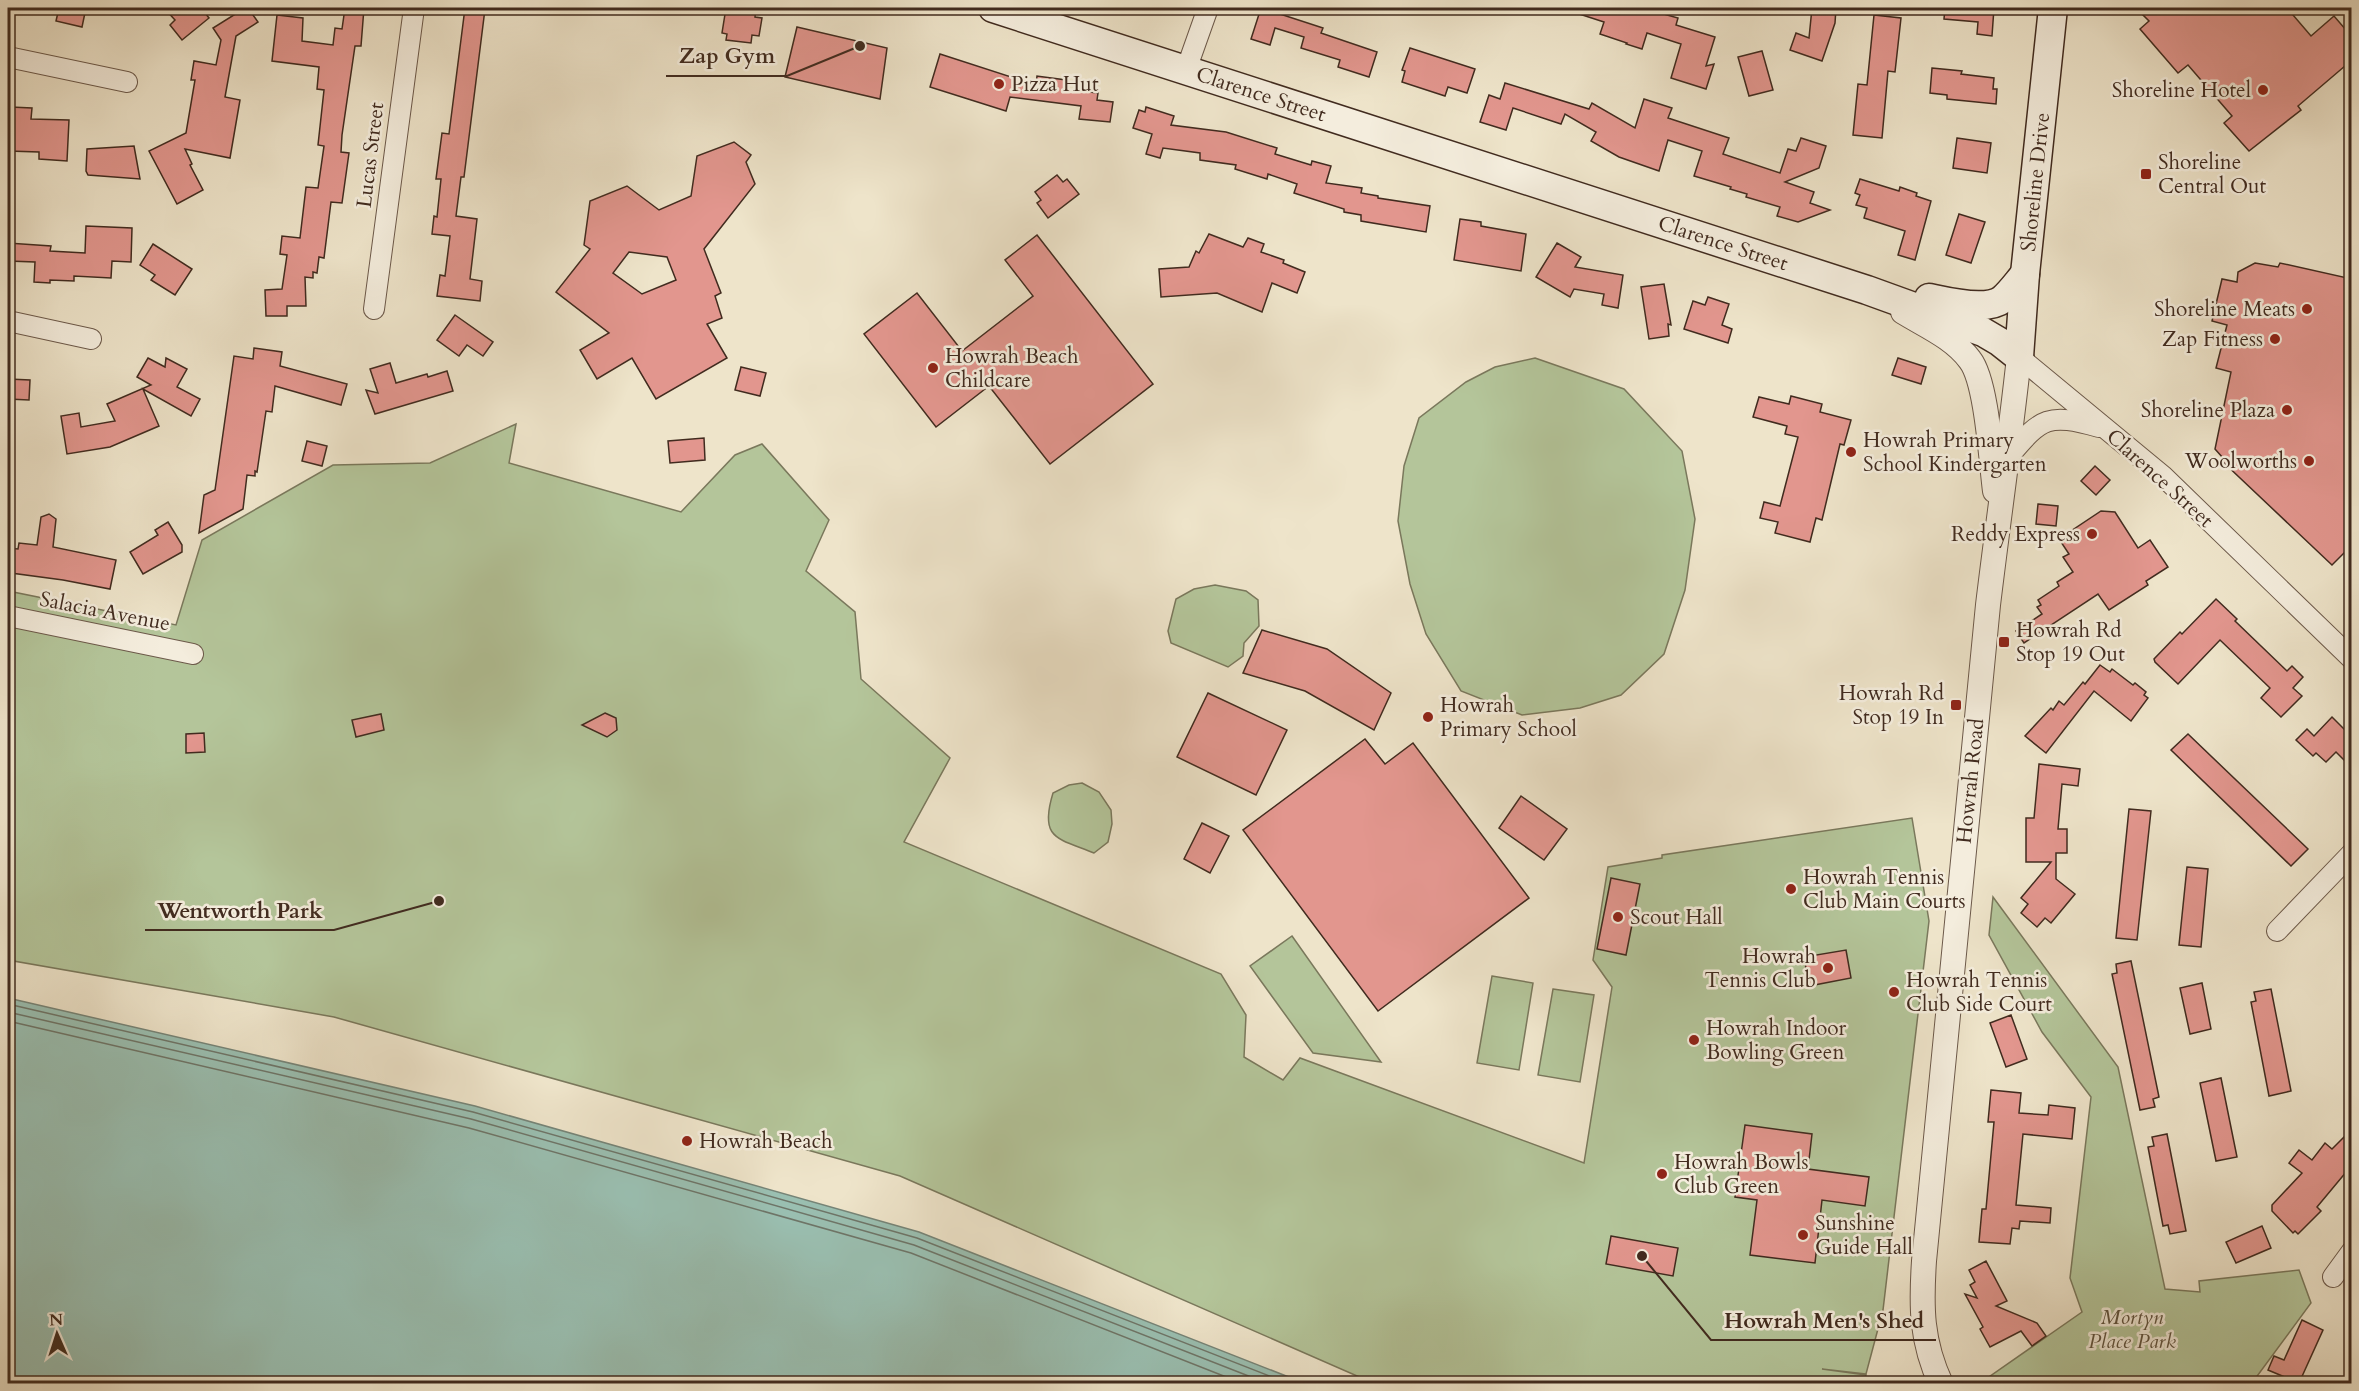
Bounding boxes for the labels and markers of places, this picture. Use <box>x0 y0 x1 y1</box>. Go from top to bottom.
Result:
callout: Zap Gym <box>666 36 787 76</box>
place label: Pizza Hut <box>1011 70 1099 99</box>
place label: Shoreline Hotel <box>2112 76 2251 105</box>
marker: Pizza Hut <box>992 77 1006 91</box>
marker: Shoreline Hotel <box>2256 83 2270 97</box>
place label: Shoreline Central Out <box>2158 148 2267 201</box>
marker: Shoreline Central Out <box>2139 167 2153 181</box>
place label: Shoreline Meats <box>2154 295 2295 324</box>
marker: Shoreline Meats <box>2300 302 2314 316</box>
place label: Zap Fitness <box>2162 325 2263 354</box>
marker: Zap Fitness <box>2268 332 2282 346</box>
place label: Howrah Beach Childcare <box>945 342 1079 395</box>
marker: Howrah Beach Childcare <box>926 361 940 375</box>
place label: Shoreline Plaza <box>2141 396 2275 425</box>
marker: Shoreline Plaza <box>2280 403 2294 417</box>
place label: Howrah Primary School Kindergarten <box>1863 426 2047 479</box>
marker: Howrah Primary School Kindergarten <box>1844 445 1858 459</box>
place label: Woolworths <box>2184 447 2297 476</box>
marker: Woolworths <box>2302 454 2316 468</box>
place label: Reddy Express <box>1951 520 2080 549</box>
marker: Reddy Express <box>2085 527 2099 541</box>
place label: Howrah Rd Stop 19 Out <box>2016 616 2125 669</box>
marker: Howrah Rd Stop 19 Out <box>1997 635 2011 649</box>
place label: Howrah Rd Stop 19 In <box>1839 679 1944 732</box>
place label: Howrah Primary School <box>1440 691 1577 744</box>
marker: Howrah Rd Stop 19 In <box>1949 698 1963 712</box>
marker: Howrah Primary School <box>1421 710 1435 724</box>
place label: Howrah Tennis Club Main Courts <box>1803 863 1965 916</box>
marker: Howrah Tennis Club Main Courts <box>1784 882 1798 896</box>
callout: Wentworth Park <box>145 890 334 930</box>
place label: Scout Hall <box>1630 903 1723 932</box>
marker: Scout Hall <box>1611 910 1625 924</box>
place label: Howrah Tennis Club <box>1704 942 1816 995</box>
marker: Howrah Tennis Club <box>1821 961 1835 975</box>
place label: Howrah Tennis Club Side Court <box>1906 966 2052 1019</box>
marker: Howrah Tennis Club Side Court <box>1887 985 1901 999</box>
place label: Howrah Indoor Bowling Green <box>1706 1014 1847 1067</box>
marker: Howrah Indoor Bowling Green <box>1687 1033 1701 1047</box>
place label: Howrah Beach <box>699 1127 833 1156</box>
marker: Howrah Beach <box>680 1134 694 1148</box>
place label: Howrah Bowls Club Green <box>1674 1148 1808 1201</box>
marker: Howrah Bowls Club Green <box>1655 1167 1669 1181</box>
place label: Sunshine Guide Hall <box>1815 1209 1913 1262</box>
marker: Sunshine Guide Hall <box>1796 1228 1810 1242</box>
callout: Howrah Men's Shed <box>1711 1300 1936 1340</box>

